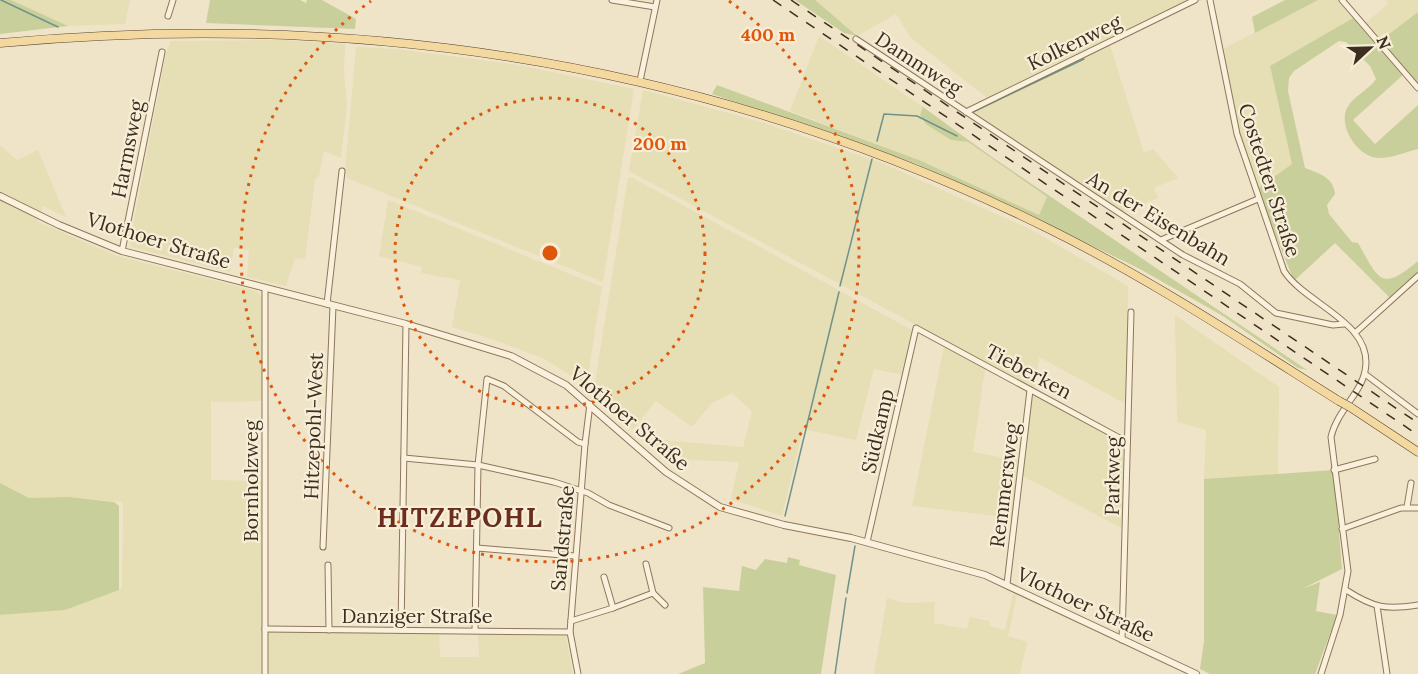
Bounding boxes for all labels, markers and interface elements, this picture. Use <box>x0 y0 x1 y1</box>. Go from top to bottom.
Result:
street label: Kolkenweg <box>1023 8 1126 75</box>
north arrow <box>1340 18 1400 78</box>
text: 400 m <box>741 23 795 46</box>
street label: Dammweg <box>871 26 968 101</box>
text: N <box>1372 33 1395 52</box>
street label: Harmsweg <box>105 97 149 200</box>
street label: Costedter Straße <box>1233 100 1307 260</box>
text: 200 m <box>633 132 687 155</box>
street label: An der Eisenbahn <box>1082 165 1235 271</box>
street label: Vlothoer Straße <box>83 206 234 274</box>
centre of rings <box>540 243 560 263</box>
street label: Tieberken <box>982 338 1076 404</box>
street label: Hitzepohl-West <box>298 352 328 500</box>
street label: Vlothoer Straße <box>564 360 695 476</box>
street label: Südkamp <box>855 386 899 476</box>
street label: Bornholzweg <box>238 419 263 542</box>
street label: Remmersweg <box>984 420 1024 549</box>
street label: Parkweg <box>1099 435 1125 516</box>
street label: Sandstraße <box>545 484 579 592</box>
district label: HITZEPOHL <box>377 501 543 534</box>
street label: Vlothoer Straße <box>1012 561 1159 647</box>
street label: Danziger Straße <box>341 603 493 628</box>

